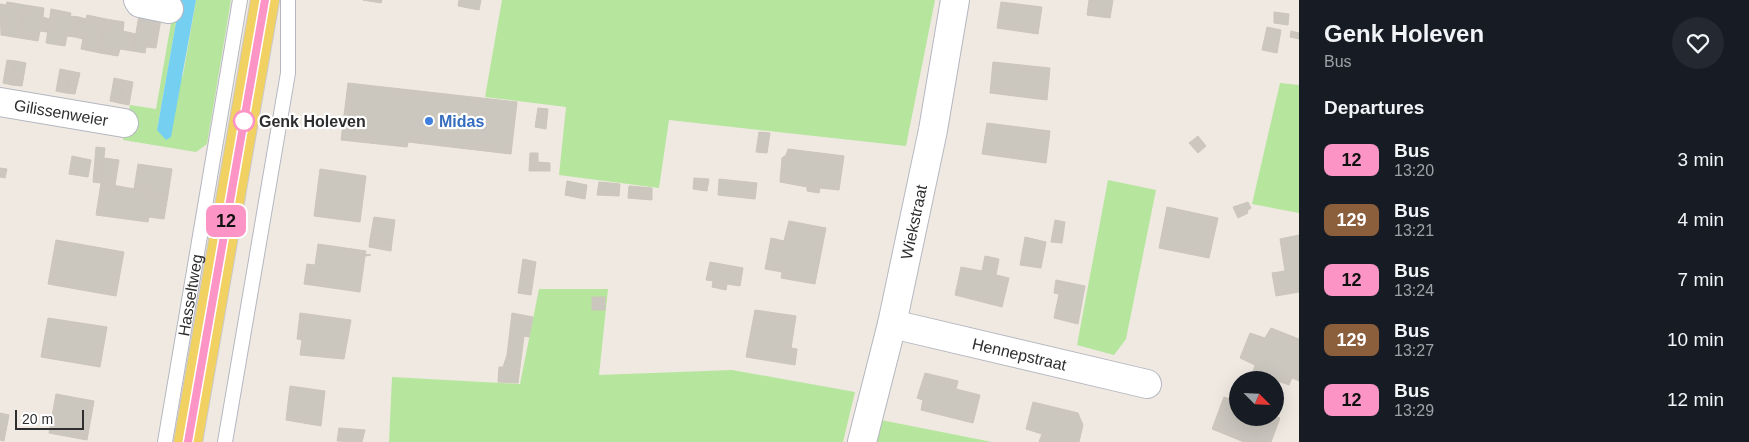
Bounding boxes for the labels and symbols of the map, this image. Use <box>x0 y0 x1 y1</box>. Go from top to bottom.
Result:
street label: Gilissenweier <box>13 96 110 129</box>
marker: Genk Holeven <box>233 110 255 132</box>
place label: Genk Holeven <box>259 113 366 130</box>
place label: Midas <box>439 113 484 130</box>
marker: Midas <box>423 115 435 127</box>
street label: Wiekstraat <box>897 183 930 261</box>
line badge: 12 <box>204 205 248 237</box>
street label: Hasseltweg <box>175 253 205 337</box>
street label: Hennepstraat <box>971 335 1069 373</box>
north arrow <box>1229 371 1284 426</box>
scale bar <box>15 407 84 430</box>

